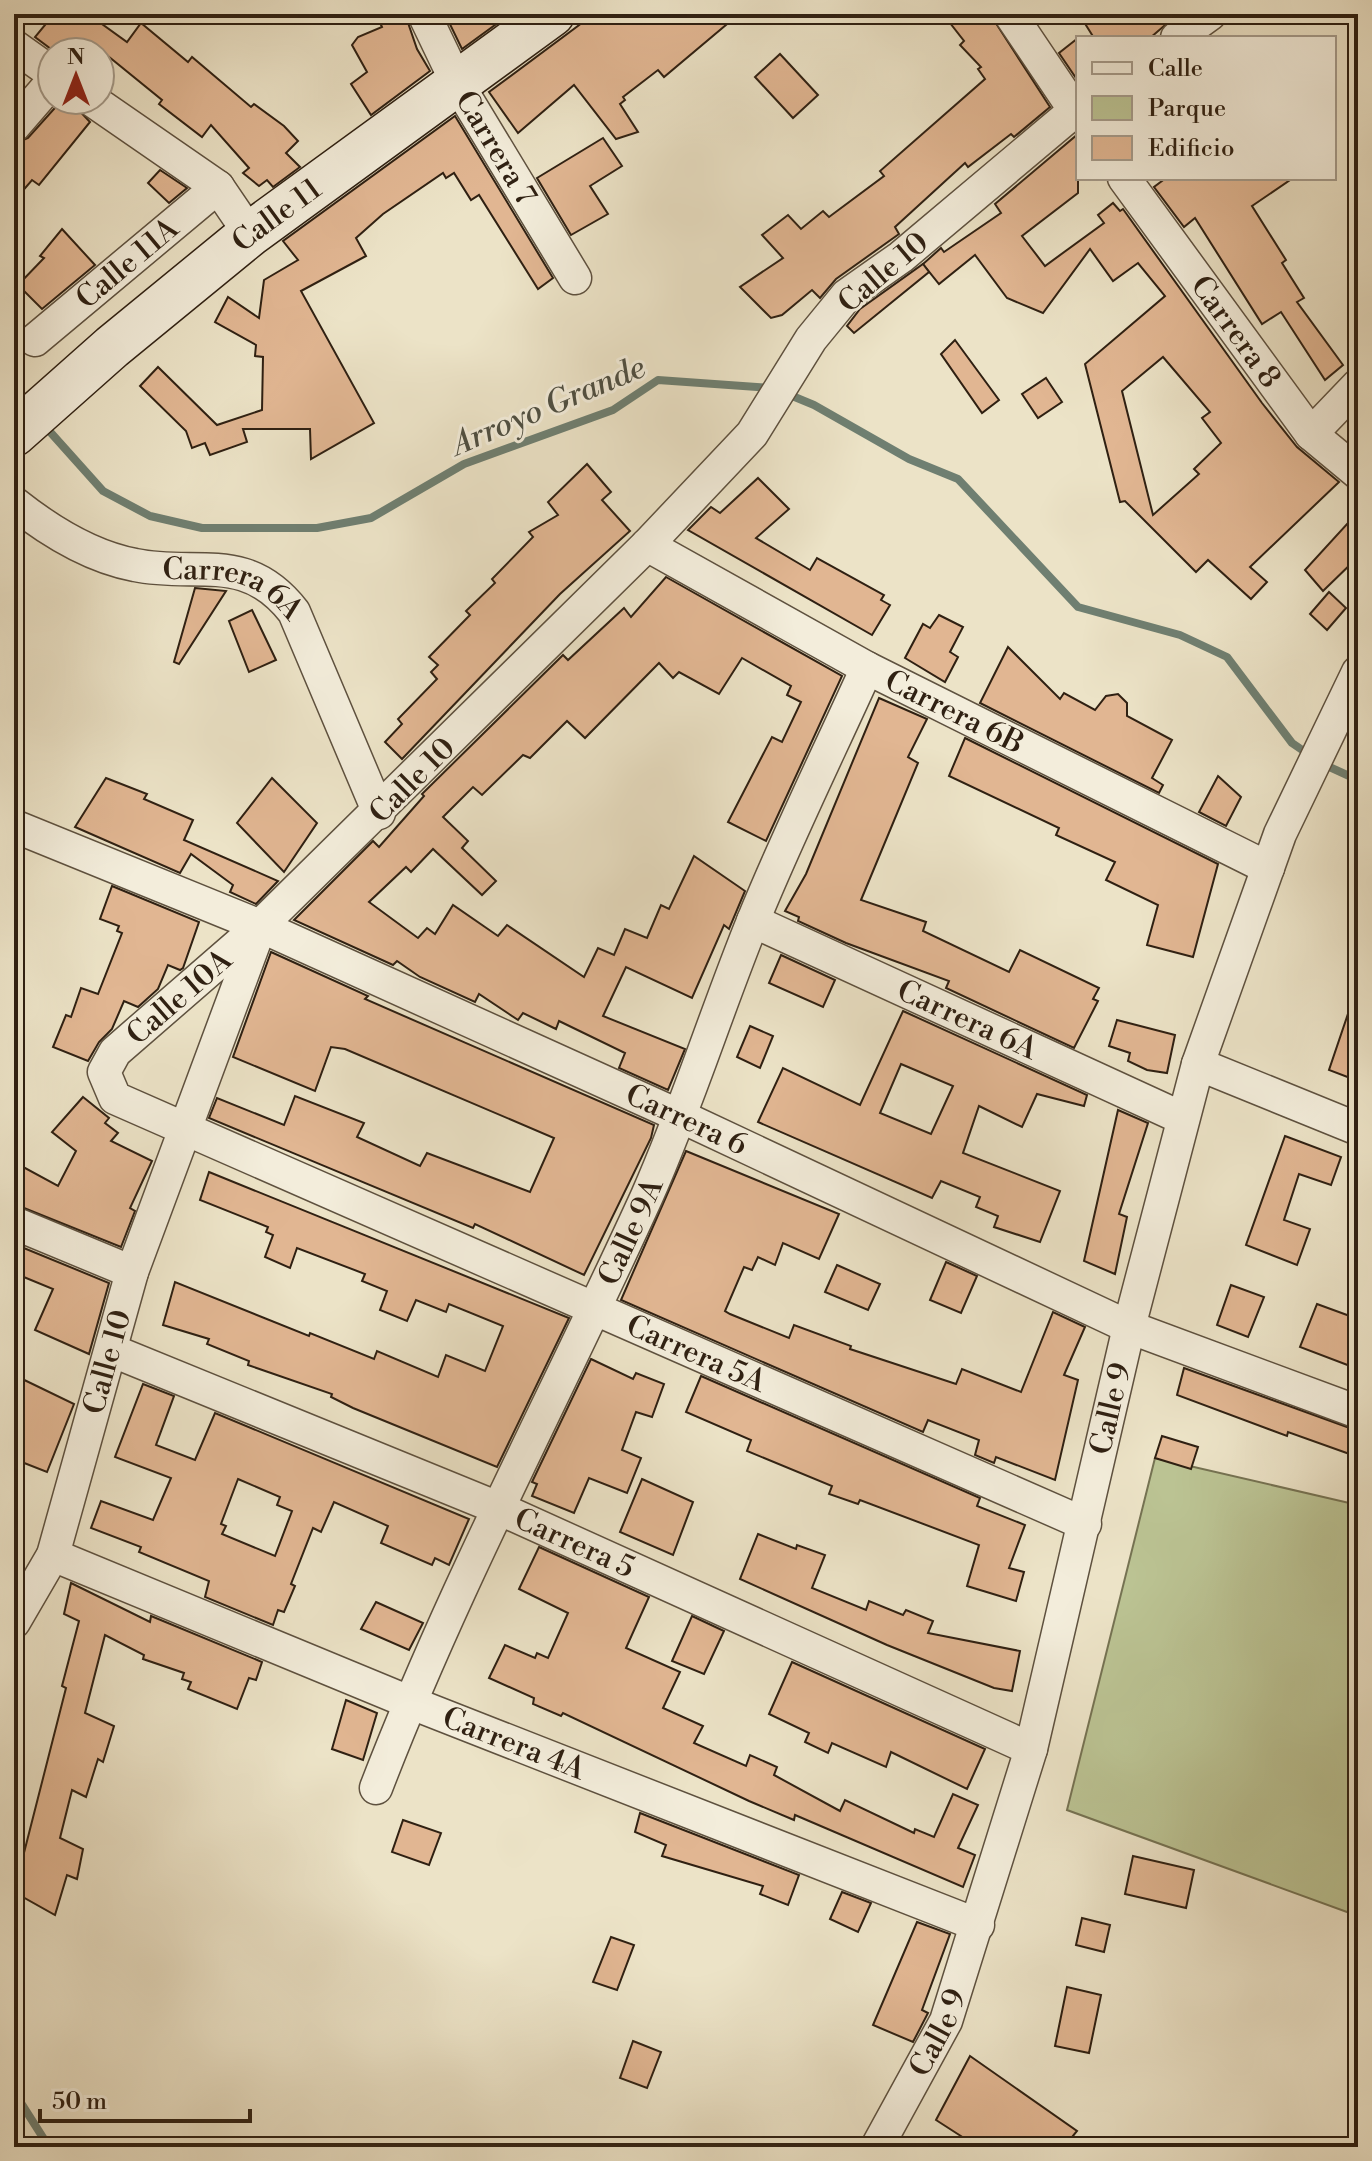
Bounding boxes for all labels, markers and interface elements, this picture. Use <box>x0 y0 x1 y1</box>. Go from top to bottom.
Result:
north arrow <box>36 36 116 116</box>
legend <box>1076 36 1336 180</box>
text: N <box>67 44 85 71</box>
text: Calle <box>1148 54 1203 84</box>
street label: Carrera 7 <box>446 84 544 212</box>
text: Parque <box>1148 94 1226 124</box>
text: Edificio <box>1148 134 1234 164</box>
street label: Calle 11 <box>224 170 329 261</box>
street label: Calle 11A <box>69 209 188 318</box>
street label: Calle 10 <box>831 224 937 322</box>
street label: Carrera 8 <box>1182 268 1289 396</box>
water label: Arroyo Grande <box>443 347 651 466</box>
street label: Carrera 6A <box>162 551 312 629</box>
street label: Carrera 6B <box>878 662 1030 763</box>
street label: Calle 10 <box>362 730 464 832</box>
street label: Calle 10A <box>119 941 241 1054</box>
street label: Carrera 6A <box>891 972 1045 1070</box>
street label: Carrera 6 <box>619 1076 753 1165</box>
street label: Calle 9A <box>590 1171 673 1292</box>
street label: Calle 10 <box>75 1306 141 1419</box>
street label: Carrera 5A <box>620 1307 773 1402</box>
street label: Calle 9 <box>1082 1359 1140 1459</box>
street label: Carrera 5 <box>508 1500 640 1587</box>
street label: Carrera 4A <box>437 1699 592 1790</box>
street label: Calle 9 <box>901 1984 975 2083</box>
scale bar <box>40 2073 250 2123</box>
text: 50 m <box>52 2087 107 2117</box>

